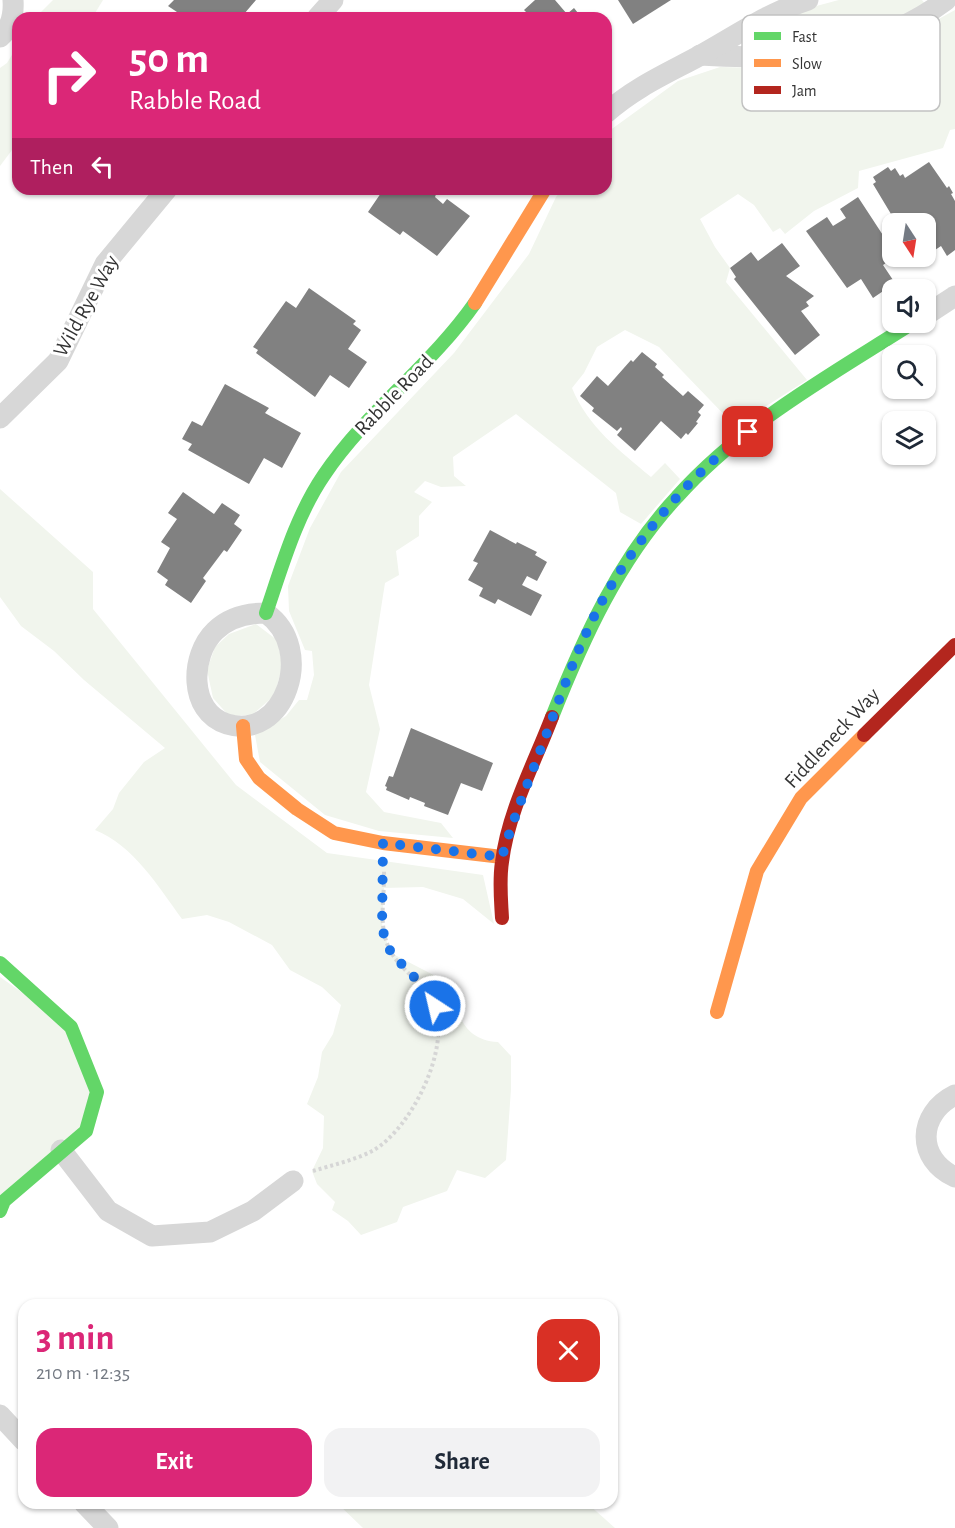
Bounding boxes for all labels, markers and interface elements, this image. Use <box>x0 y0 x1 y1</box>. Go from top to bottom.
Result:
legend <box>742 15 940 111</box>
text: Fast <box>792 29 817 45</box>
icon: right <box>30 36 108 114</box>
text: 50 m <box>129 38 209 80</box>
text: Slow <box>792 56 822 72</box>
text: Jam <box>792 83 817 99</box>
text: Rabble Road <box>129 87 261 114</box>
icon: left <box>86 150 119 183</box>
text: Then <box>30 156 74 178</box>
north arrow <box>882 213 936 267</box>
map controls <box>882 213 936 465</box>
street label: Wild Rye Way <box>50 252 122 360</box>
button: sound <box>882 279 936 333</box>
button: search <box>882 345 936 399</box>
street label: Rabble Road <box>351 351 437 439</box>
pin <box>722 406 773 457</box>
button: layers <box>882 411 936 465</box>
icon: arrive <box>731 415 764 448</box>
street label: Fiddleneck Way <box>781 684 884 792</box>
position arrow <box>403 974 467 1038</box>
button: close <box>537 1319 600 1382</box>
text: 3 min <box>36 1320 114 1356</box>
text: 210 m · 12:35 <box>36 1363 130 1383</box>
button: Exit <box>36 1428 312 1497</box>
button: Share <box>324 1428 600 1497</box>

